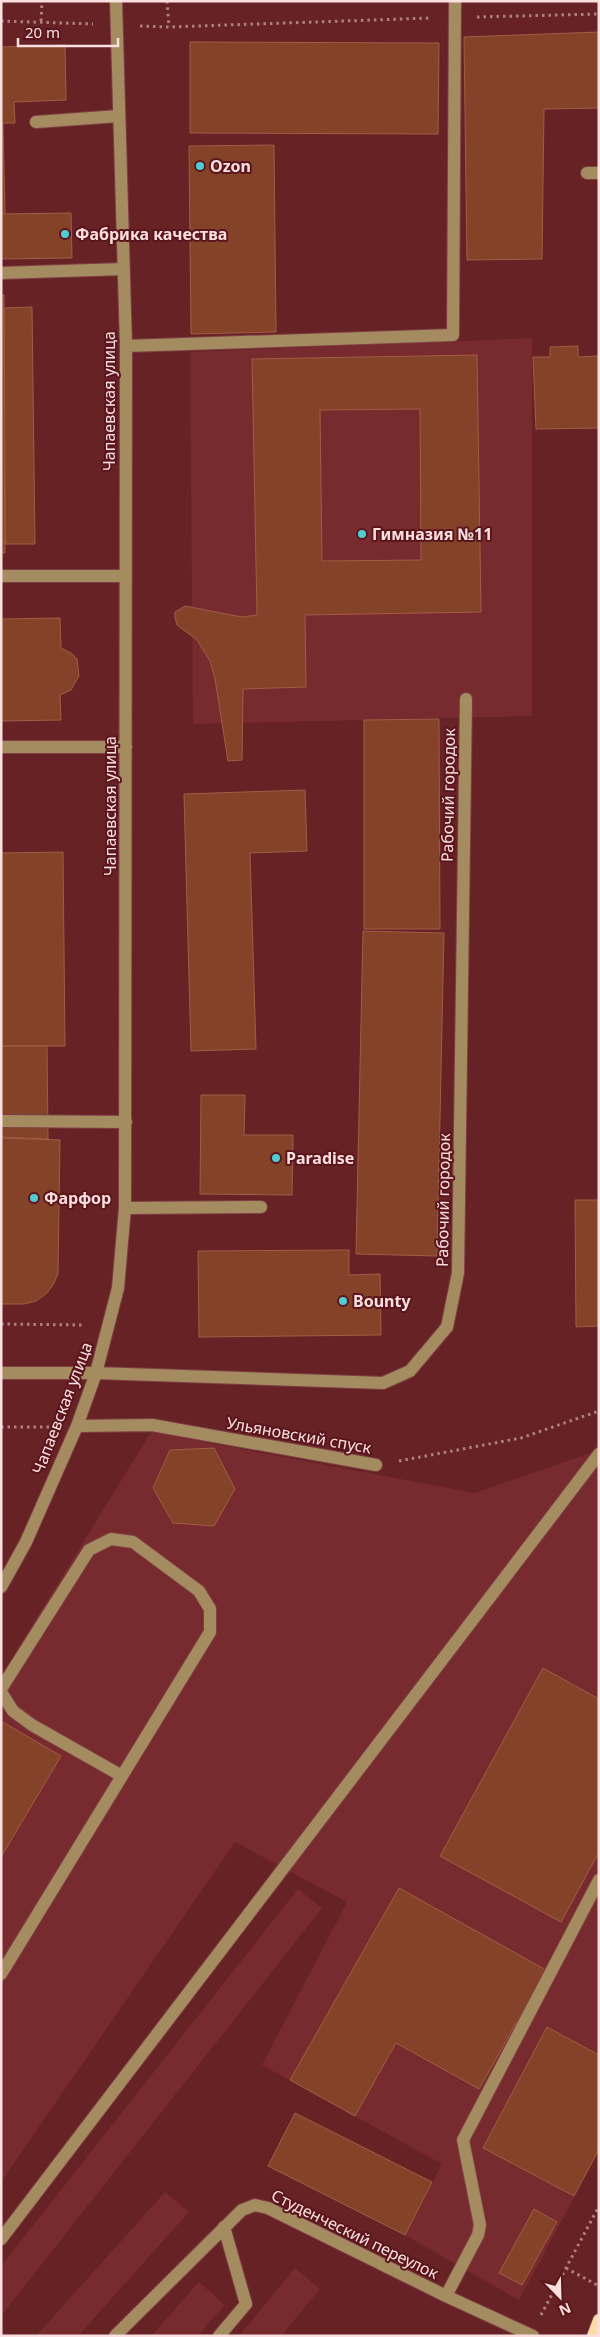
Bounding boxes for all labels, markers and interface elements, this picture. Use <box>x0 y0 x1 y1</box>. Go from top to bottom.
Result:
scale bar <box>18 15 118 47</box>
text: 20 m <box>25 22 60 42</box>
place label: Ozon <box>210 155 251 177</box>
marker: Ozon <box>194 160 206 172</box>
place label: Фабрика качества <box>75 223 227 245</box>
marker: Фабрика качества <box>59 228 71 240</box>
street label: Чапаевская улица <box>98 331 120 471</box>
place label: Гимназия №11 <box>372 523 492 545</box>
marker: Гимназия №11 <box>356 528 368 540</box>
street label: Рабочий городок <box>436 727 460 862</box>
street label: Чапаевская улица <box>99 736 121 876</box>
street label: Рабочий городок <box>431 1132 455 1267</box>
place label: Paradise <box>286 1147 354 1169</box>
marker: Paradise <box>270 1152 282 1164</box>
place label: Фарфор <box>44 1187 111 1209</box>
marker: Фарфор <box>28 1192 40 1204</box>
place label: Bounty <box>353 1290 411 1312</box>
marker: Bounty <box>337 1295 349 1307</box>
street label: Чапаевская улица <box>27 1339 97 1477</box>
street label: Ульяновский спуск <box>225 1411 374 1459</box>
street label: Студенческий переулок <box>268 2184 443 2284</box>
north arrow <box>535 2272 585 2322</box>
text: N <box>556 2298 574 2320</box>

